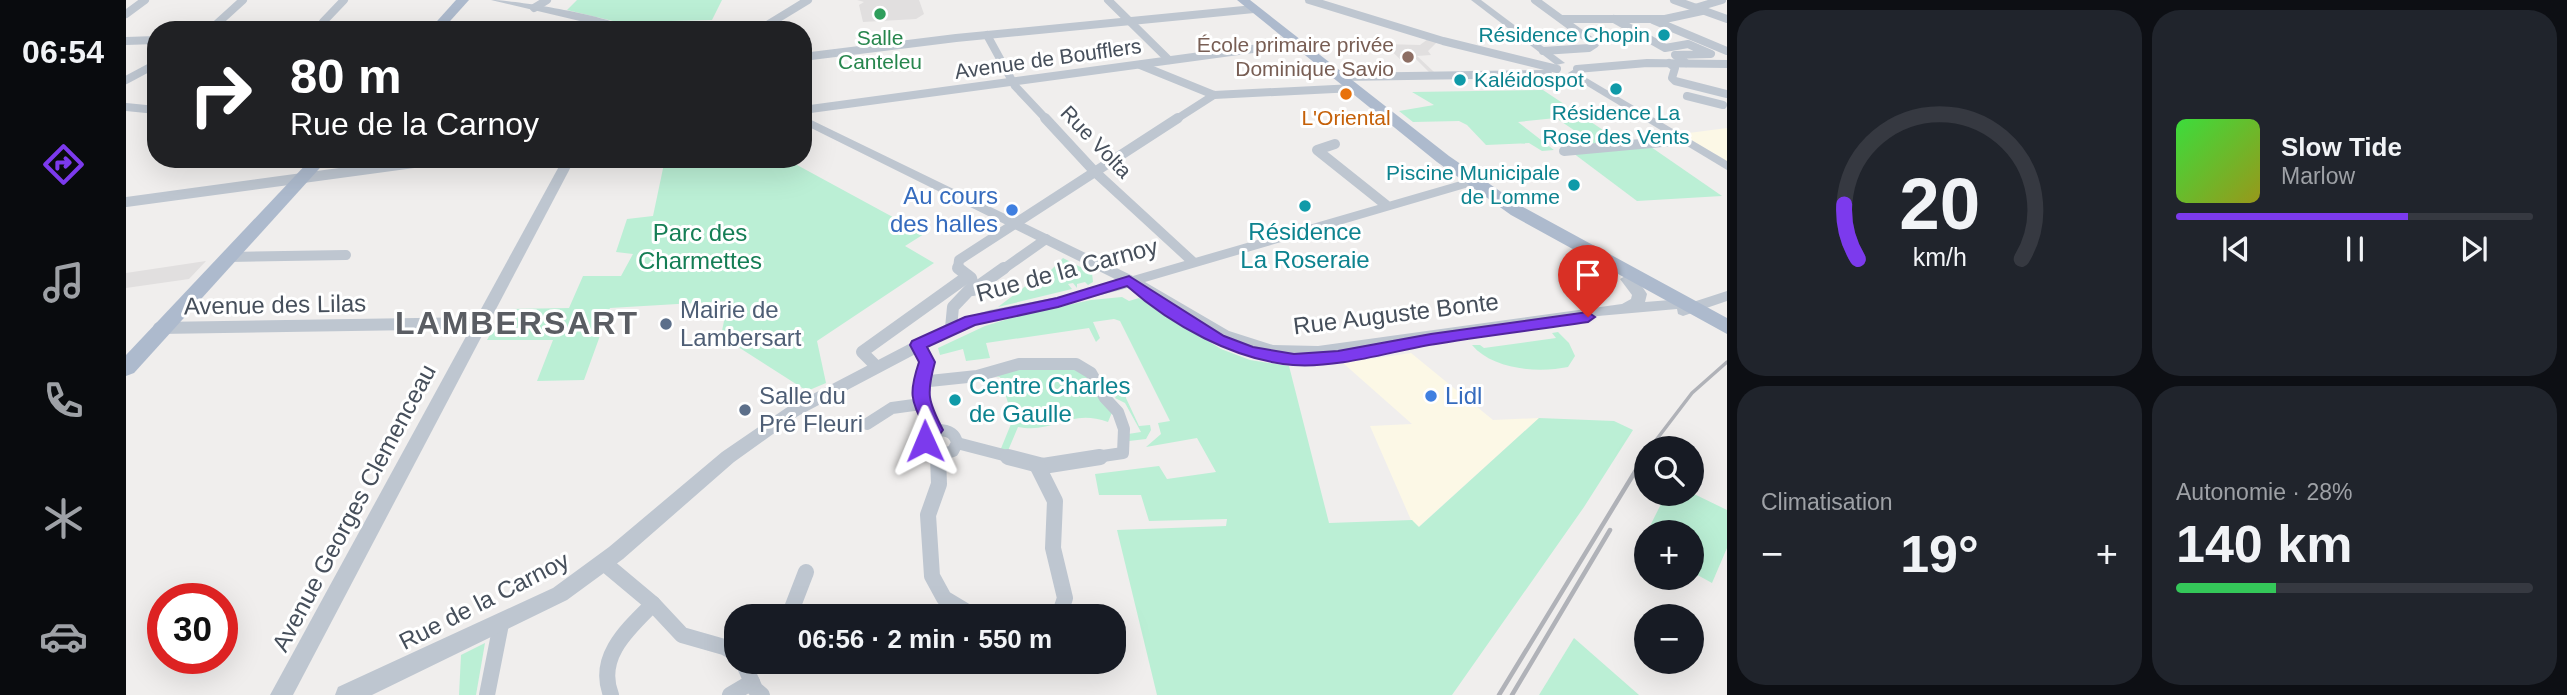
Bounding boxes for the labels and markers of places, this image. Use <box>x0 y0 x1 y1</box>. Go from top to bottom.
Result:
marker: Salle Canteleu <box>872 6 888 22</box>
place label: Résidence Chopin <box>1478 23 1650 46</box>
place label: Salle Canteleu <box>838 26 922 73</box>
marker: Résidence Chopin <box>1656 27 1672 43</box>
place label: École primaire privée Dominique Savio <box>1197 33 1394 80</box>
marker: École primaire privée Dominique Savio <box>1400 49 1416 65</box>
place label: Kaléidospot <box>1474 68 1584 91</box>
marker: Kaléidospot <box>1452 72 1468 88</box>
marker: Résidence La Rose des Vents <box>1608 81 1624 97</box>
marker: L'Oriental <box>1338 86 1354 102</box>
place label: Résidence La Rose des Vents <box>1542 101 1690 148</box>
place label: L'Oriental <box>1301 106 1391 129</box>
place label: Piscine Municipale de Lomme <box>1386 161 1560 208</box>
marker: Piscine Municipale de Lomme <box>1566 177 1582 193</box>
place label: Au cours des halles <box>890 182 998 237</box>
marker: Résidence La Roseraie <box>1297 198 1313 214</box>
marker: Au cours des halles <box>1004 202 1020 218</box>
place label: Résidence La Roseraie <box>1240 218 1370 273</box>
pin <box>1558 245 1618 317</box>
place label: Mairie de Lambersart <box>680 296 802 351</box>
marker: Mairie de Lambersart <box>658 316 674 332</box>
place label: Centre Charles de Gaulle <box>969 372 1130 427</box>
place label: Salle du Pré Fleuri <box>759 382 863 437</box>
place label: Lidl <box>1445 382 1482 409</box>
marker: Lidl <box>1423 388 1439 404</box>
marker: Centre Charles de Gaulle <box>947 392 963 408</box>
marker: Salle du Pré Fleuri <box>737 402 753 418</box>

